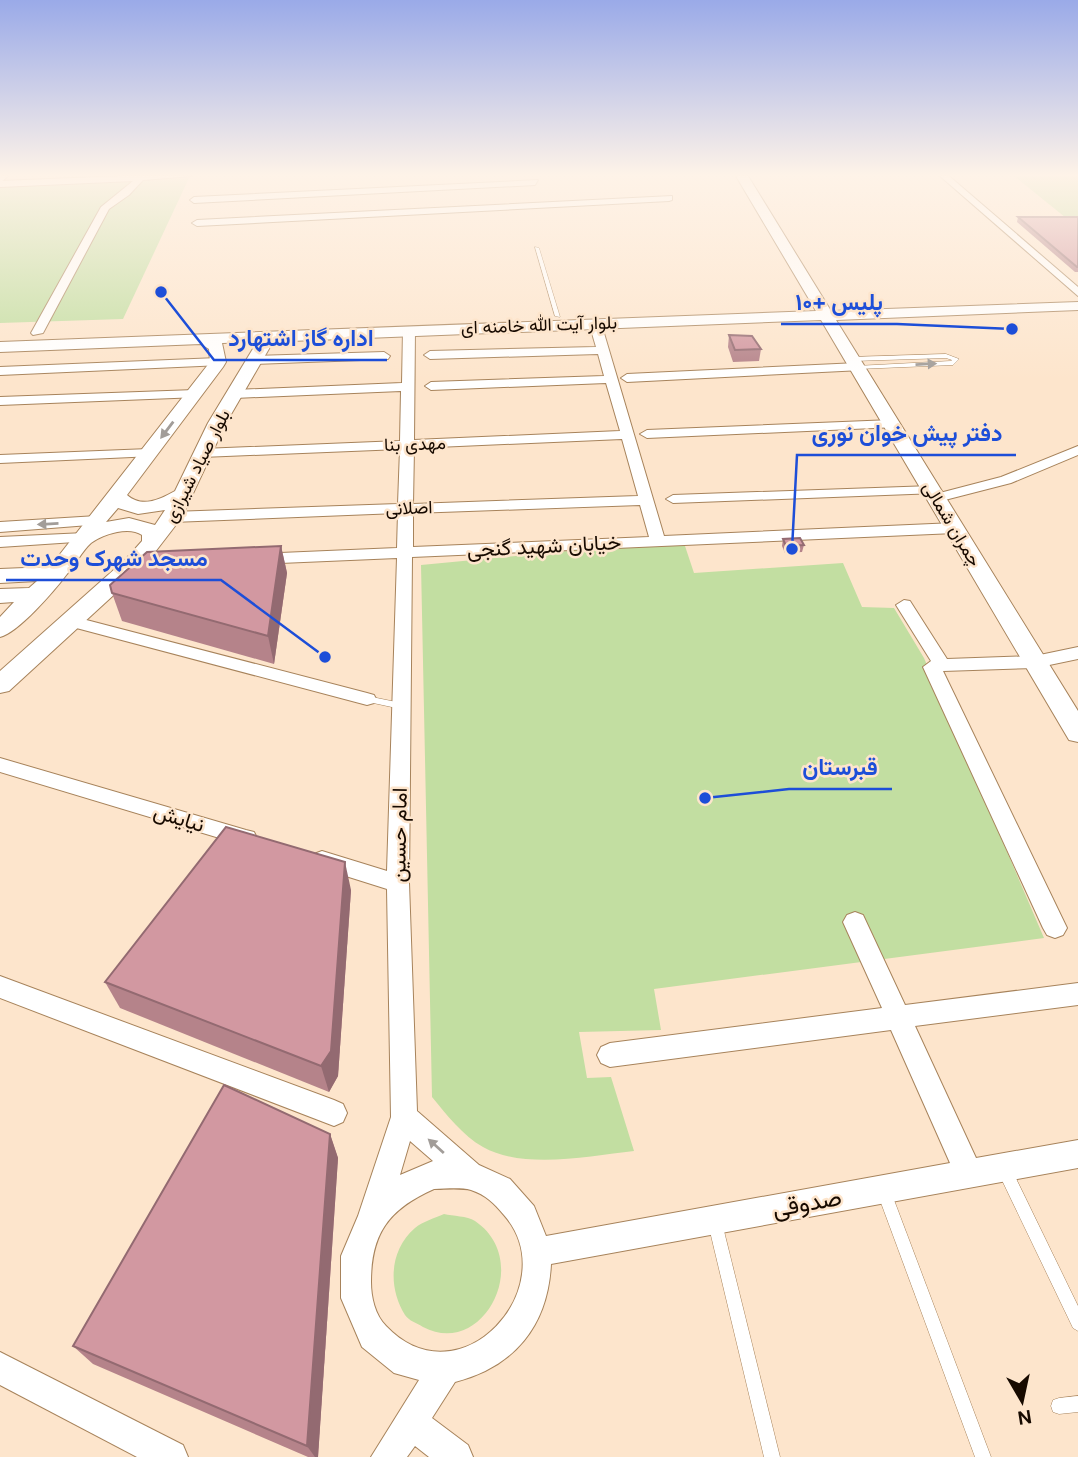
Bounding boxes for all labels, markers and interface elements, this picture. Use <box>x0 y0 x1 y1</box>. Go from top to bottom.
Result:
callout: پلیس +۱۰ <box>781 280 897 324</box>
text: پلیس +۱۰ <box>795 287 883 318</box>
street label: بلوار آیت الله خامنه ای <box>460 310 618 340</box>
callout: اداره گاز اشتهارد <box>214 316 387 360</box>
text: اداره گاز اشتهارد <box>228 323 374 353</box>
one-way arrow <box>916 359 938 370</box>
street label: بلوار صیاد شیرازی <box>158 405 236 527</box>
callout: دفتر پیش خوان نوری <box>797 411 1016 455</box>
text: دفتر پیش خوان نوری <box>811 418 1003 449</box>
one-way arrow <box>160 420 174 439</box>
street label: مهدی بنا <box>384 431 446 457</box>
street label: چمران شمالی <box>917 477 987 571</box>
street label: اصلانی <box>385 495 433 521</box>
one-way arrow <box>37 519 59 530</box>
street label: خیابان شهید گنجی <box>466 528 622 564</box>
callout: مسجد شهرک وحدت <box>6 536 221 580</box>
text: مسجد شهرک وحدت <box>20 543 208 573</box>
callout: قبرستان <box>789 745 892 789</box>
text: قبرستان <box>802 752 878 782</box>
street label: امام حسین <box>384 787 414 883</box>
street label: نیایش <box>150 797 208 839</box>
one-way arrow <box>428 1139 445 1154</box>
street label: صدوقی <box>770 1181 844 1224</box>
north arrow <box>987 1366 1057 1436</box>
text: N <box>1016 1404 1033 1431</box>

